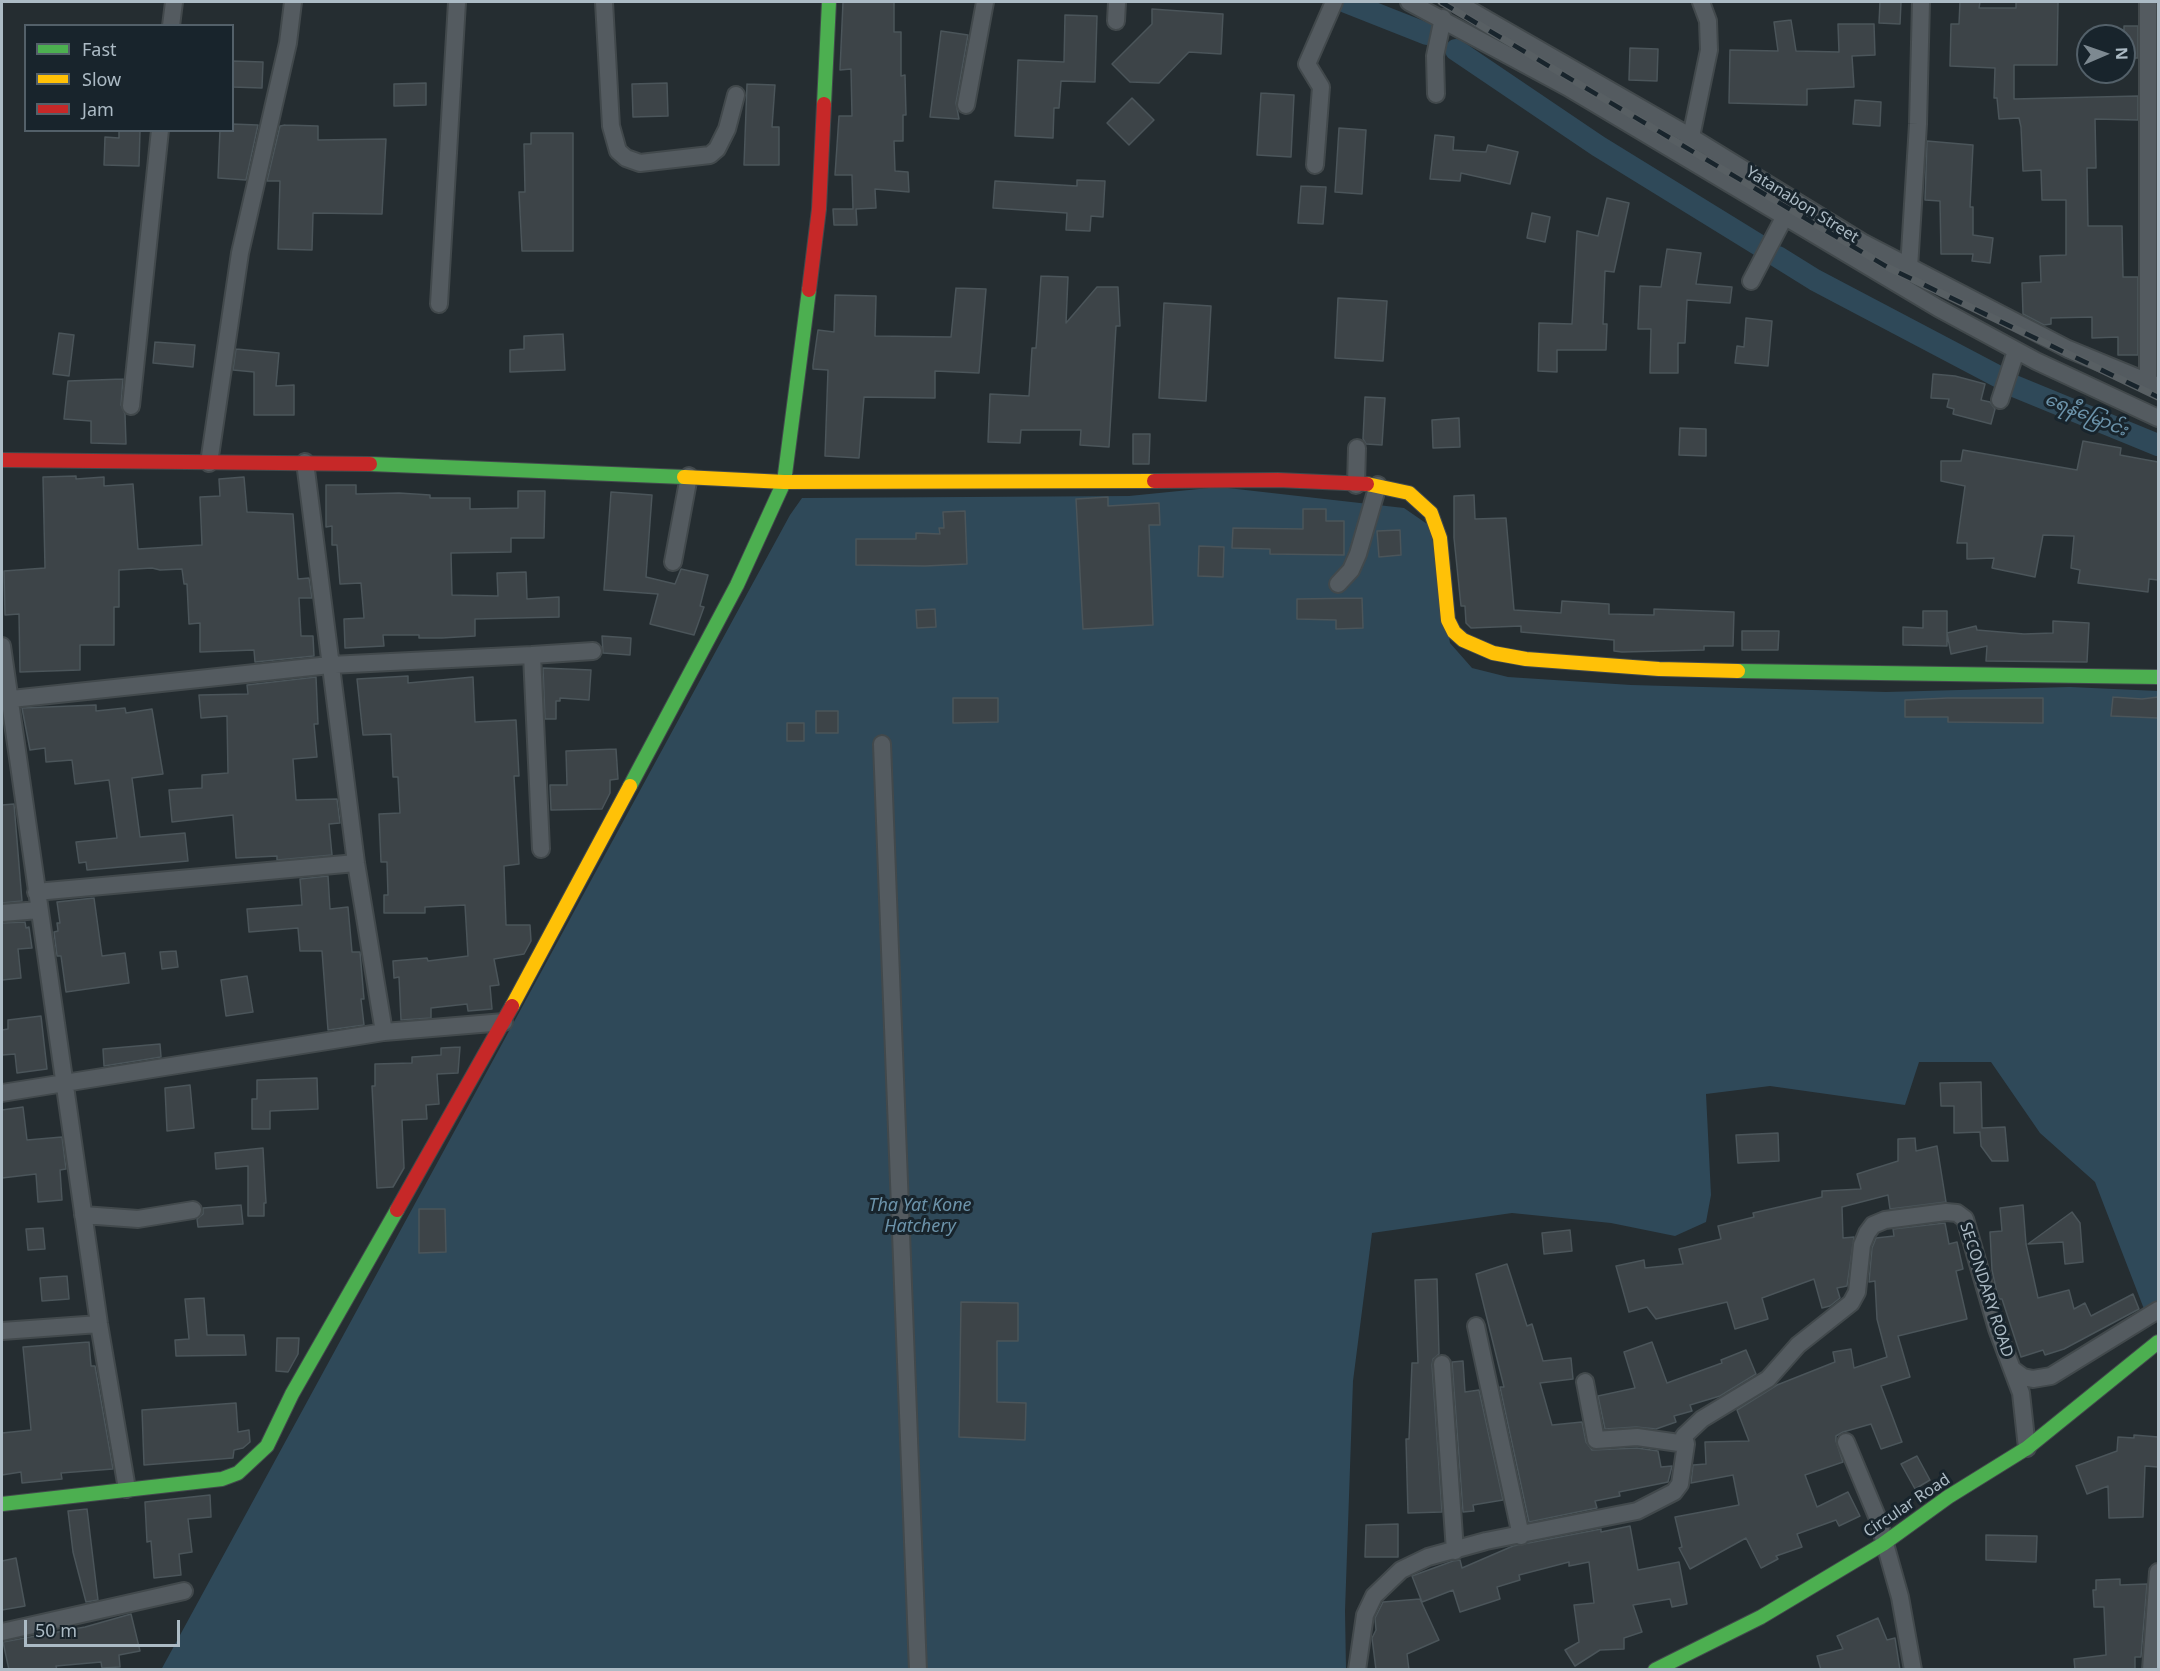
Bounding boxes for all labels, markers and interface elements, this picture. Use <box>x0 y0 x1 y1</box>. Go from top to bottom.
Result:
legend <box>24 24 234 132</box>
north arrow <box>2076 24 2136 84</box>
text: Fast <box>82 37 117 61</box>
text: N <box>2111 47 2133 60</box>
text: Slow <box>82 67 121 91</box>
text: Jam <box>82 97 114 121</box>
street label: Yatanabon Street <box>1742 163 1862 247</box>
water label: ရေနီမြောင်း <box>2041 389 2131 441</box>
water label: Tha Yat Kone Hatchery <box>868 1195 972 1238</box>
street label: SECONDARY ROAD <box>1955 1220 2017 1360</box>
street label: Circular Road <box>1860 1470 1954 1542</box>
scale bar <box>27 1608 183 1646</box>
text: 50 m <box>35 1618 77 1642</box>

